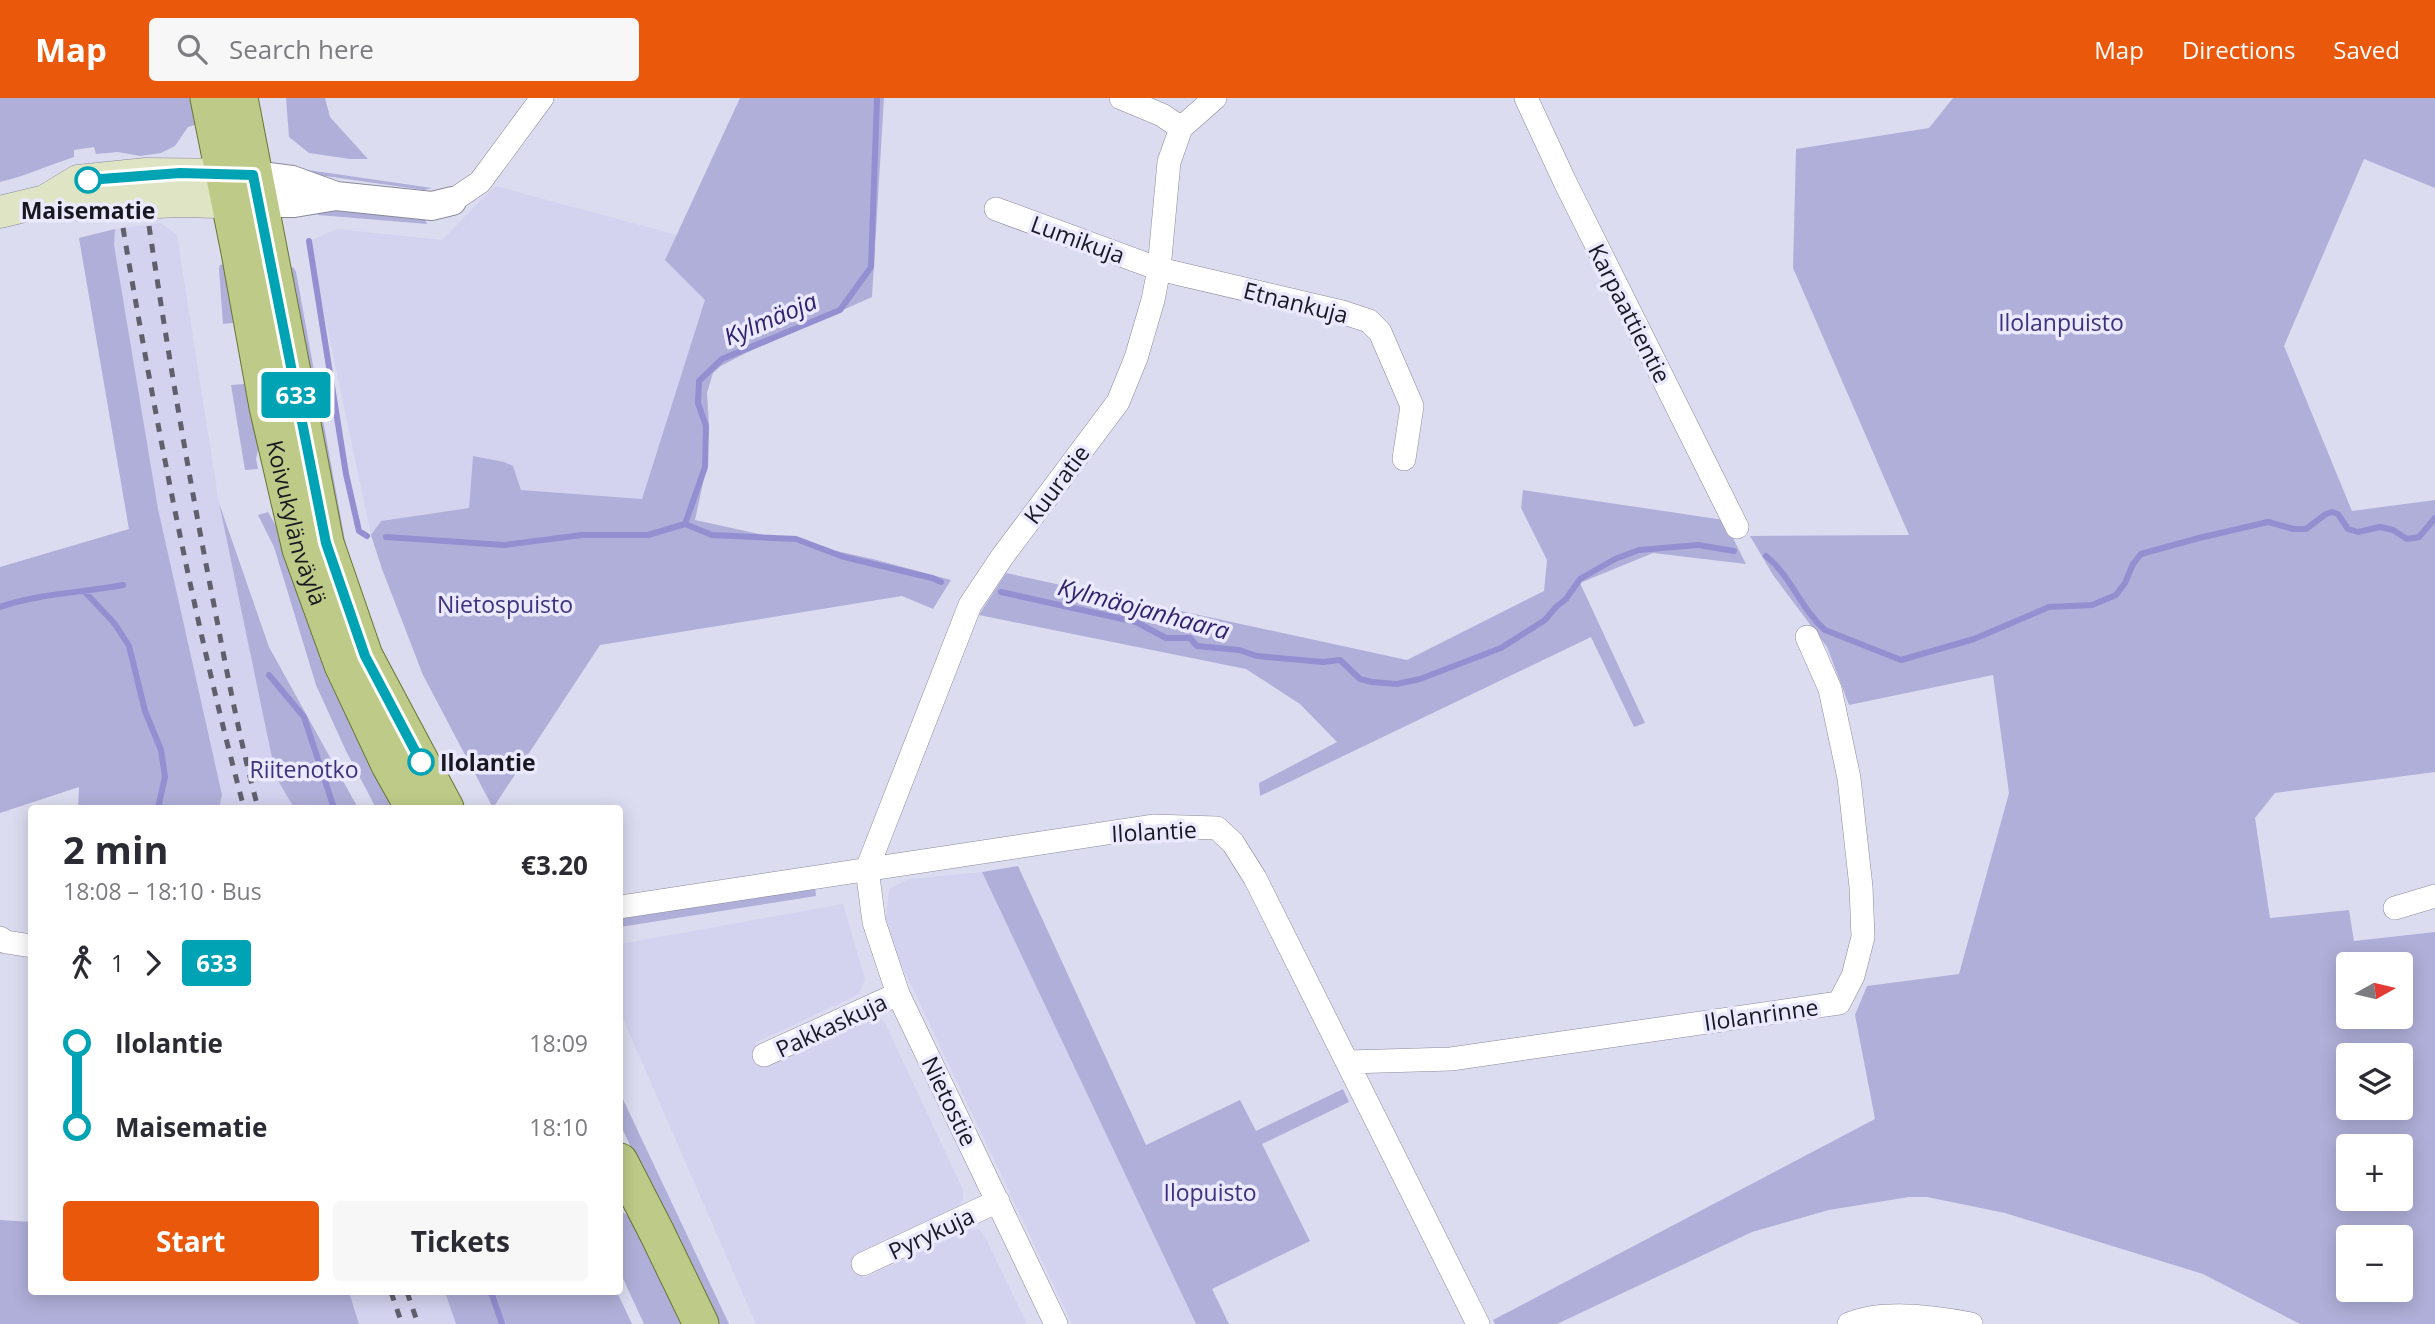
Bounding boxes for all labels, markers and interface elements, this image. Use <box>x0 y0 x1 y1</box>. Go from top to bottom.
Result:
search box <box>149 18 639 81</box>
text: Map <box>35 27 107 72</box>
icon: search <box>173 30 211 68</box>
text: Search here <box>229 31 374 67</box>
text: Map <box>2094 33 2144 66</box>
text: Directions <box>2182 33 2295 66</box>
text: Saved <box>2333 33 2400 66</box>
marker: Maisematie <box>75 167 101 193</box>
place label: Maisematie <box>21 194 155 226</box>
street label: Lumikuja <box>1026 207 1130 271</box>
street label: Karpaattientie <box>1581 238 1679 388</box>
street label: Etnankuja <box>1240 274 1352 330</box>
water label: Kylmäoja <box>718 283 822 352</box>
park label: Ilolanpuisto <box>1998 306 2124 338</box>
line badge: 633 <box>256 372 336 418</box>
text: 633 <box>275 378 317 411</box>
street label: Koivukylänväylä <box>259 437 335 610</box>
street label: Kuuratie <box>1016 438 1096 530</box>
water label: Kylmäojanhaara <box>1055 569 1234 647</box>
park label: Nietospuisto <box>437 588 573 620</box>
place label: Ilolantie <box>440 746 536 778</box>
marker: Ilolantie <box>408 749 434 775</box>
park label: Riitenotko <box>250 753 358 785</box>
street label: Ilolantie <box>1110 813 1198 849</box>
text: 2 min <box>63 823 168 875</box>
text: €3.20 <box>521 847 588 883</box>
text: 18:08 – 18:10 · Bus <box>63 875 262 907</box>
icon: walk <box>63 944 101 982</box>
icon: forward <box>134 944 172 982</box>
text: 633 <box>196 946 237 979</box>
text: 1 <box>111 947 124 979</box>
north arrow <box>2336 952 2413 1029</box>
map controls <box>2336 952 2413 1302</box>
street label: Pakkaskuja <box>770 985 892 1065</box>
street label: Ilolanrinne <box>1702 990 1820 1038</box>
text: Ilolantie <box>115 1025 223 1061</box>
text: 18:09 <box>529 1027 588 1059</box>
button: layers <box>2336 1043 2413 1120</box>
street label: Nietostie <box>915 1051 985 1151</box>
text: Maisematie <box>115 1109 267 1145</box>
text: 18:10 <box>529 1111 588 1143</box>
button: + <box>2336 1134 2413 1211</box>
park label: Ilopuisto <box>1163 1176 1257 1208</box>
street label: Pyrykuja <box>883 1199 979 1267</box>
button: Start <box>63 1201 319 1281</box>
button: Tickets <box>333 1201 588 1281</box>
button: − <box>2336 1225 2413 1302</box>

